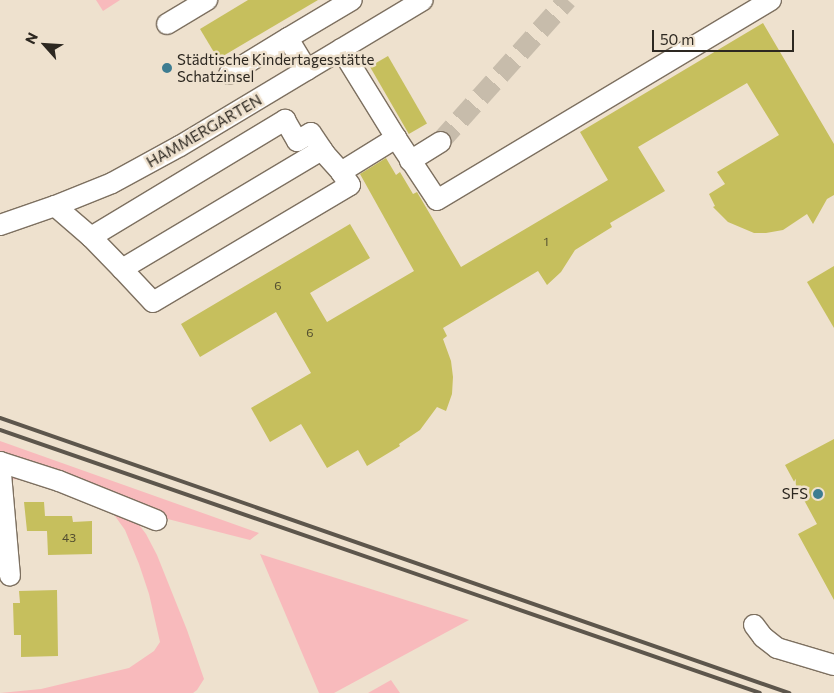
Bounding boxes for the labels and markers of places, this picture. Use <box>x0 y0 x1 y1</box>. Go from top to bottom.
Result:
place label: Städtische Kindertagesstätte Schatzinsel <box>177 50 374 85</box>
marker: Städtische Kindertagesstätte Schatzinsel <box>161 62 173 74</box>
place label: SFS <box>782 485 808 503</box>
marker: SFS <box>812 488 824 500</box>

